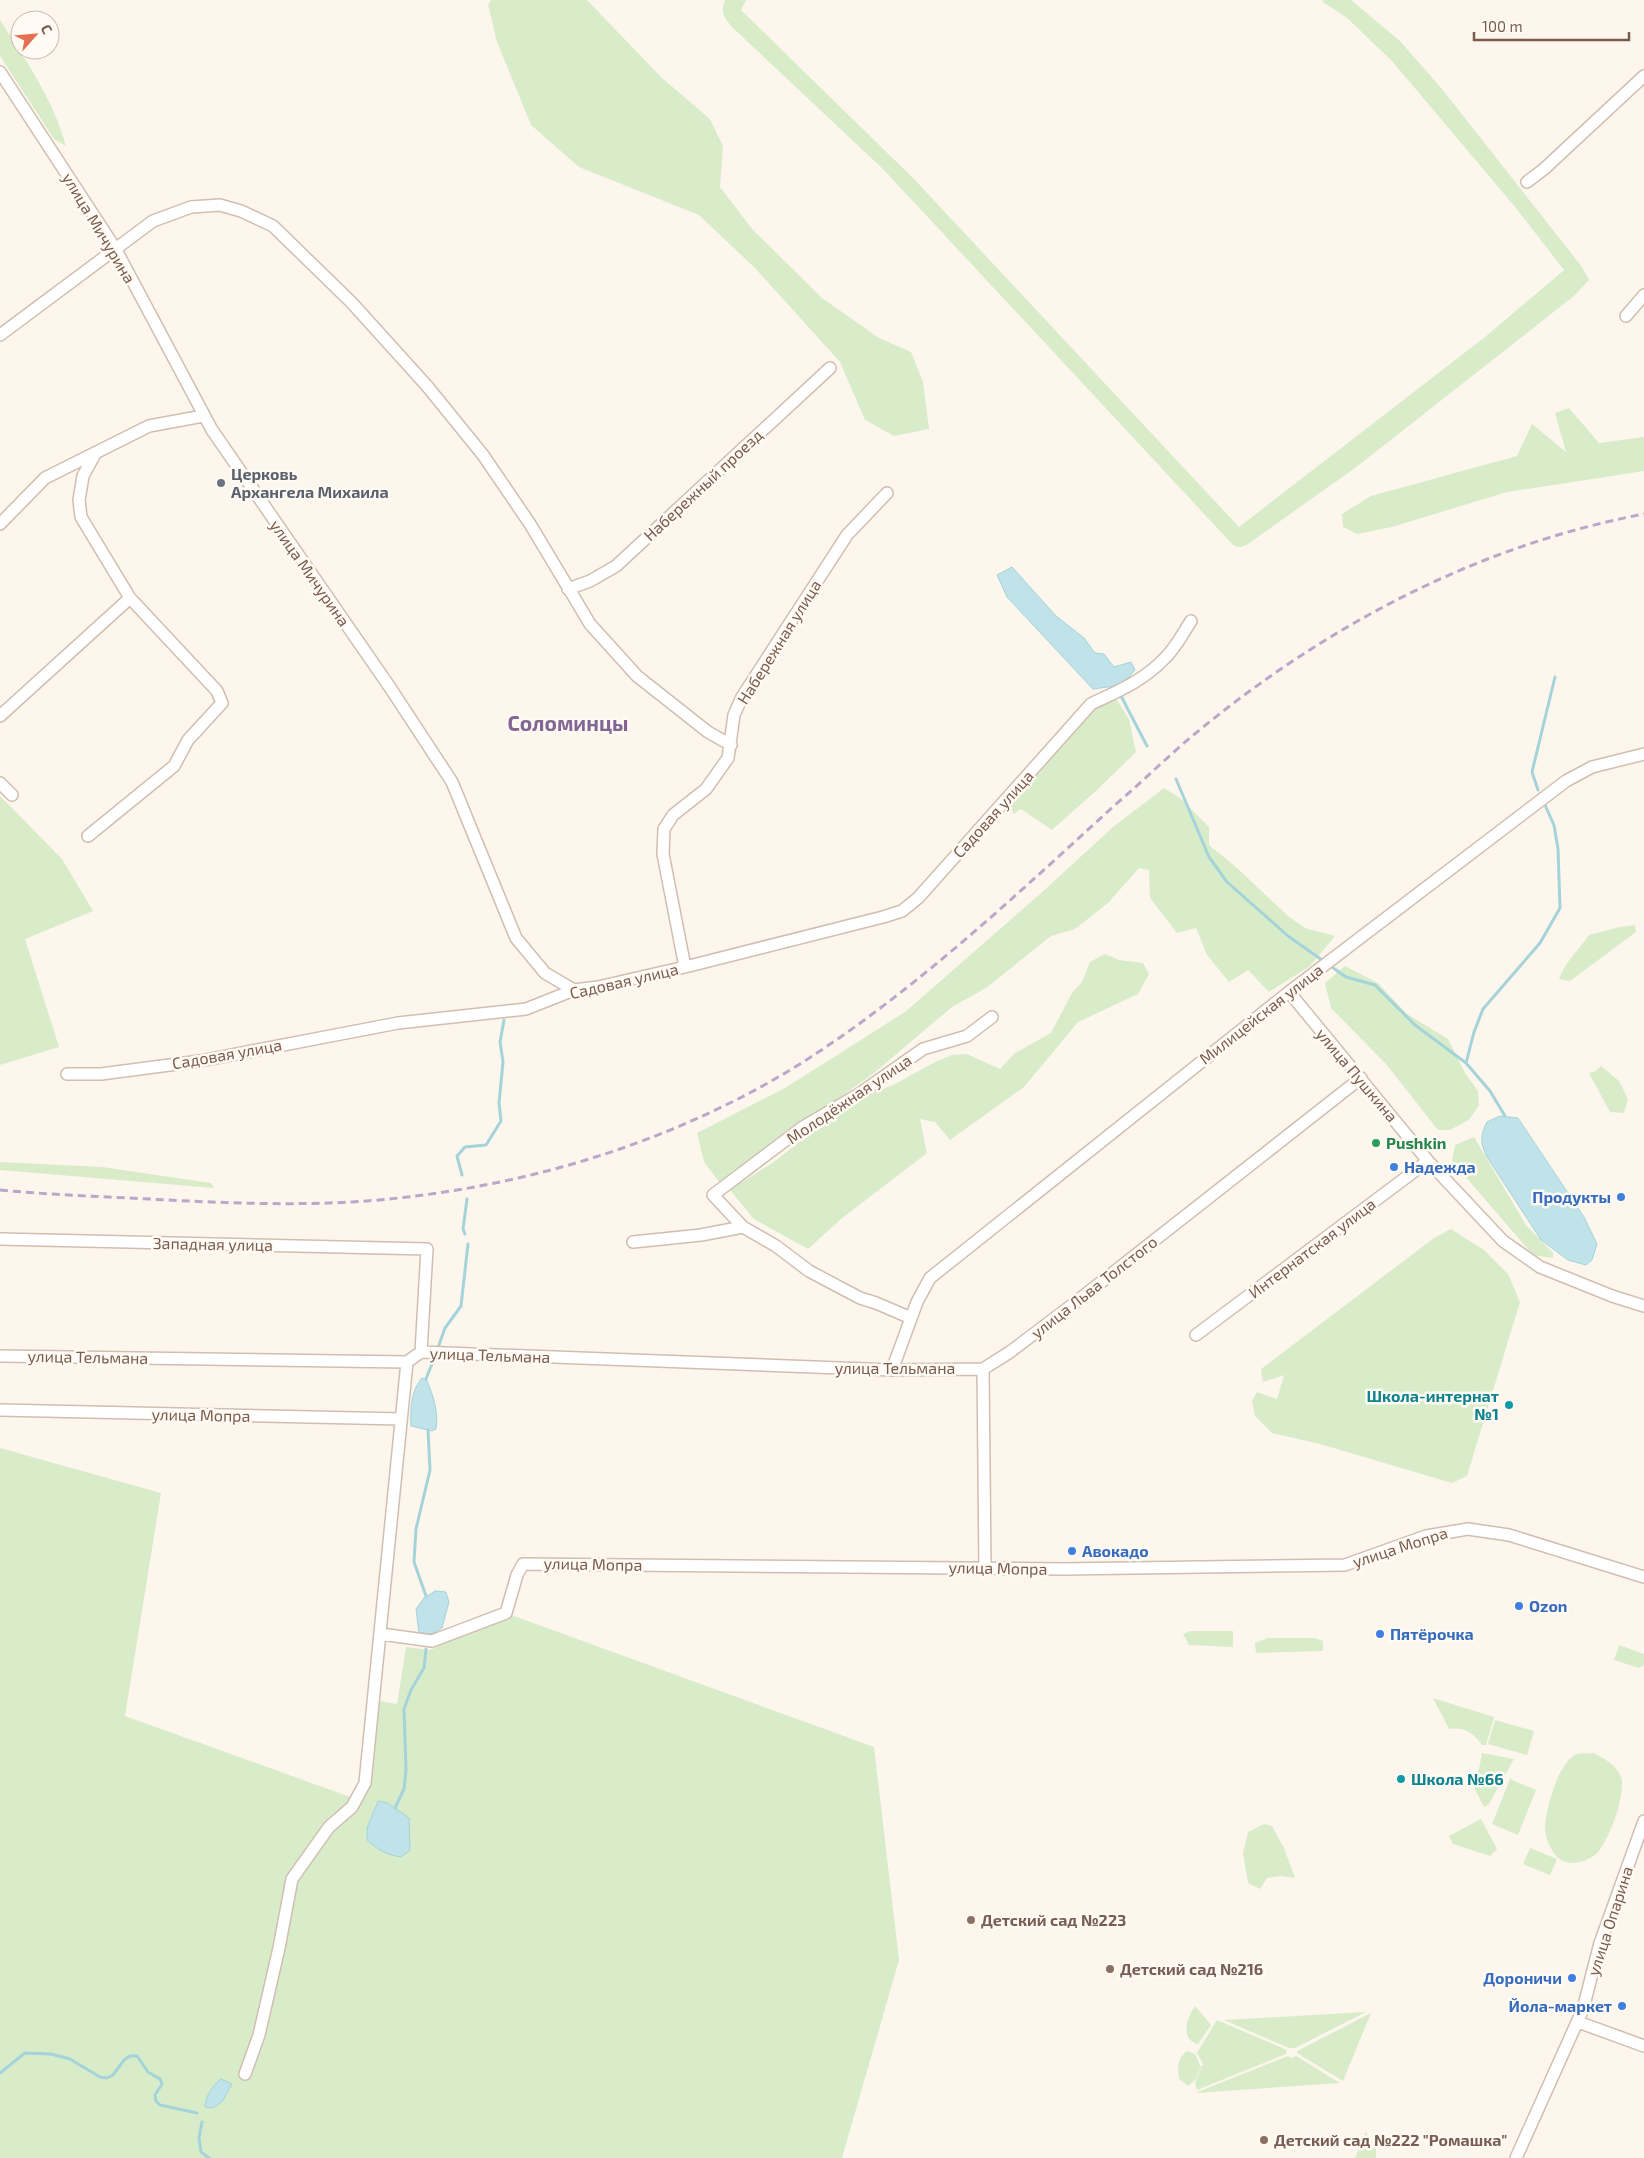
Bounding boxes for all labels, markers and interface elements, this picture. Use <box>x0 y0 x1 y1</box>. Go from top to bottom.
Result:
north arrow <box>10 10 60 60</box>
scale bar <box>1474 10 1629 42</box>
text: 100 m <box>1482 17 1523 35</box>
text: С <box>38 21 56 36</box>
street label: улица Мичурина <box>58 169 140 287</box>
street label: Набережный проезд <box>639 425 766 545</box>
place label: Церковь Архангела Михаила <box>231 464 389 501</box>
marker: Церковь Архангела Михаила <box>215 477 227 489</box>
street label: улица Мичурина <box>266 516 354 630</box>
street label: Набережная улица <box>733 576 825 708</box>
district label: Соломинцы <box>508 710 628 735</box>
street label: Садовая улица <box>948 766 1038 862</box>
street label: Садовая улица <box>568 959 680 1003</box>
street label: Милицейская улица <box>1195 959 1327 1069</box>
street label: улица Пушкина <box>1312 1024 1402 1126</box>
street label: Садовая улица <box>171 1035 283 1073</box>
street label: Молодёжная улица <box>783 1050 915 1148</box>
place label: Pushkin <box>1386 1133 1446 1152</box>
marker: Pushkin <box>1370 1137 1382 1149</box>
place label: Надежда <box>1404 1157 1476 1176</box>
marker: Надежда <box>1388 1161 1400 1173</box>
place label: Продукты <box>1532 1187 1611 1206</box>
marker: Продукты <box>1615 1191 1627 1203</box>
street label: Интернатская улица <box>1244 1194 1380 1302</box>
street label: улица Льва Толстого <box>1027 1231 1161 1343</box>
street label: Западная улица <box>153 1233 273 1255</box>
street label: улица Тельмана <box>429 1343 551 1367</box>
street label: улица Тельмана <box>28 1346 148 1368</box>
street label: улица Тельмана <box>835 1358 955 1378</box>
place label: Школа-интернат №1 <box>1366 1386 1499 1423</box>
marker: Школа-интернат №1 <box>1503 1399 1515 1411</box>
street label: улица Мопра <box>151 1404 251 1426</box>
street label: улица Мопра <box>1350 1522 1450 1572</box>
place label: Авокадо <box>1082 1541 1149 1560</box>
marker: Авокадо <box>1066 1545 1078 1557</box>
street label: улица Мопра <box>543 1553 643 1575</box>
street label: улица Мопра <box>948 1557 1048 1579</box>
place label: Ozon <box>1529 1596 1567 1615</box>
marker: Ozon <box>1513 1600 1525 1612</box>
place label: Пятёрочка <box>1390 1624 1474 1643</box>
marker: Пятёрочка <box>1374 1628 1386 1640</box>
place label: Школа №66 <box>1411 1769 1504 1788</box>
marker: Школа №66 <box>1395 1773 1407 1785</box>
street label: улица Опарина <box>1583 1864 1637 1978</box>
place label: Детский сад №223 <box>981 1910 1126 1929</box>
marker: Детский сад №223 <box>965 1914 977 1926</box>
place label: Детский сад №216 <box>1120 1959 1263 1978</box>
marker: Детский сад №216 <box>1104 1963 1116 1975</box>
place label: Дороничи <box>1483 1968 1562 1987</box>
marker: Дороничи <box>1566 1972 1578 1984</box>
place label: Йола-маркет <box>1509 1996 1612 2015</box>
marker: Йола-маркет <box>1616 2000 1628 2012</box>
place label: Детский сад №222 "Ромашка" <box>1274 2130 1507 2149</box>
marker: Детский сад №222 "Ромашка" <box>1258 2134 1270 2146</box>

